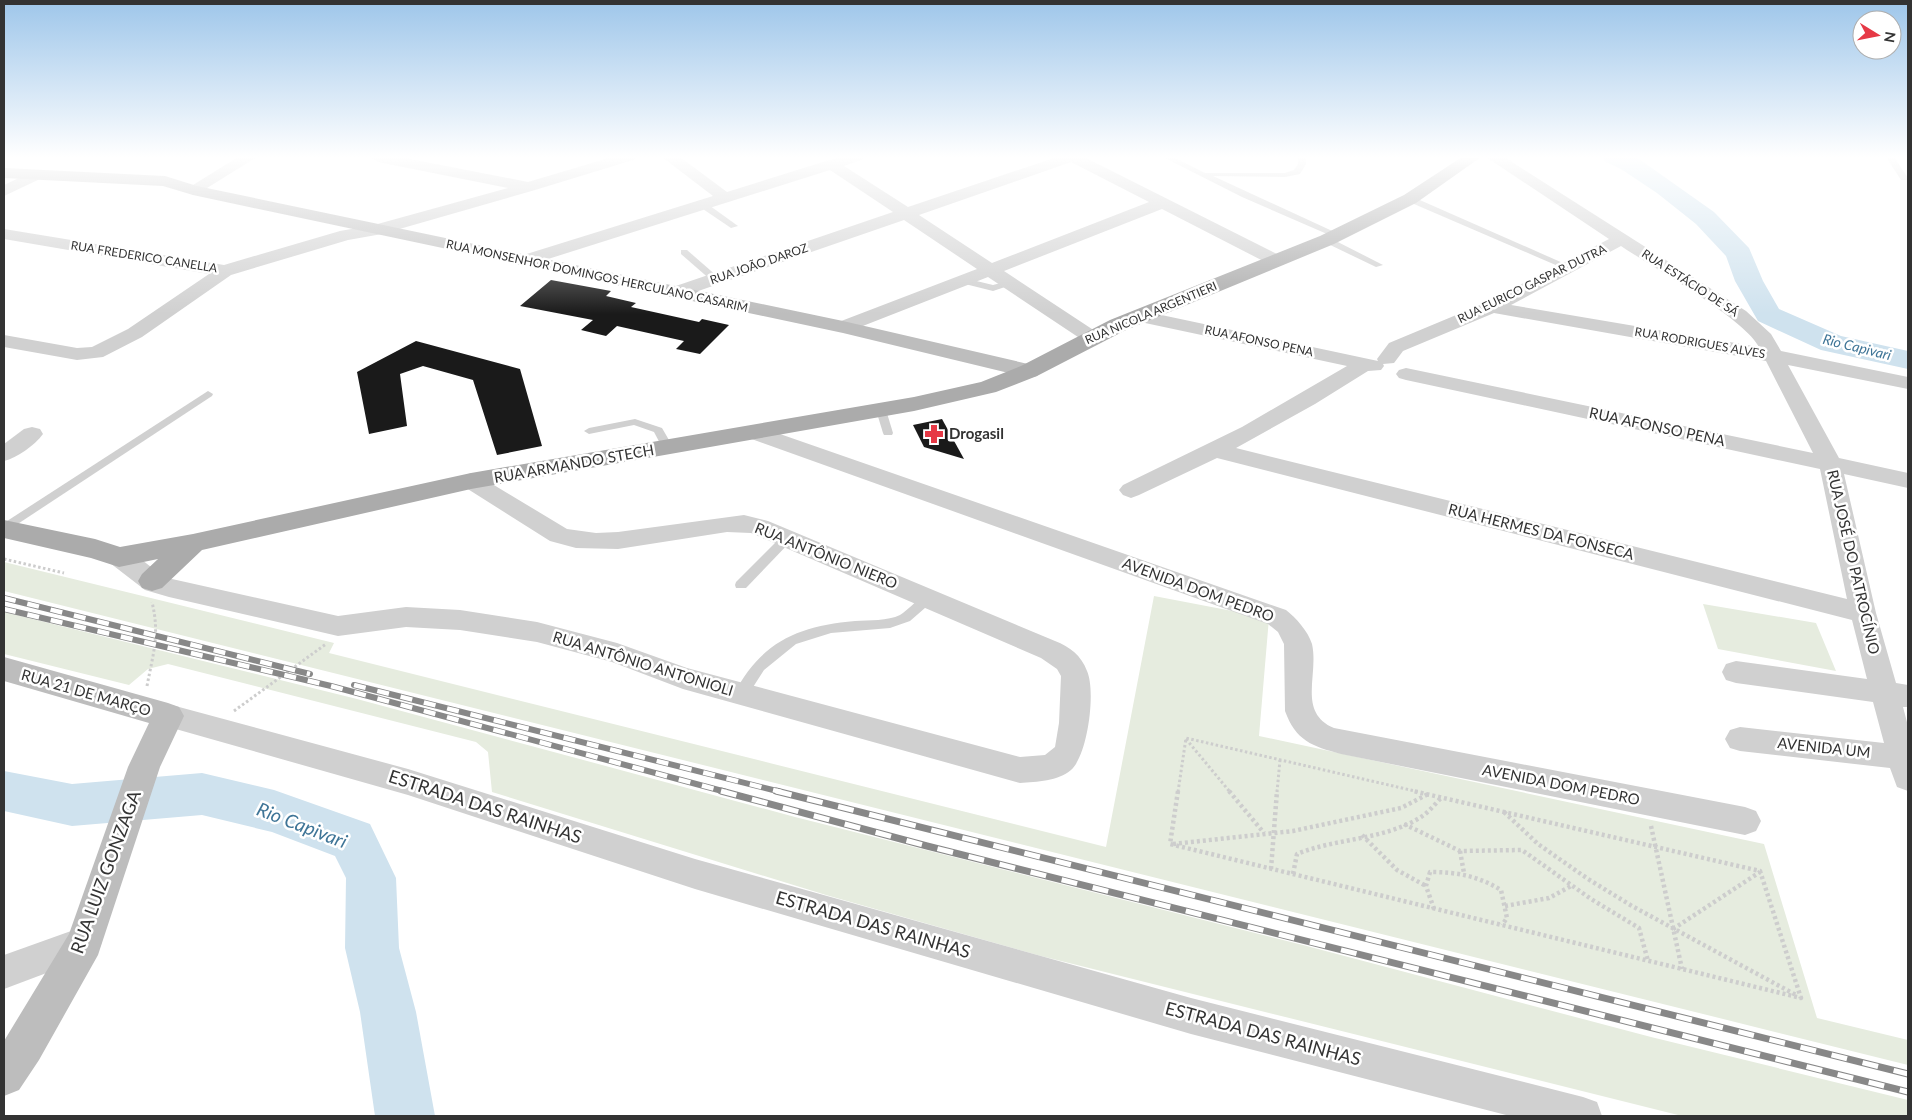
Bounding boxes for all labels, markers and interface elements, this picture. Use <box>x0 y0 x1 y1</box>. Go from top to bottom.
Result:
north arrow <box>1852 10 1902 60</box>
text: N <box>1881 31 1900 44</box>
street label: RUA MONSENHOR DOMINGOS HERCULANO CASARIM <box>445 236 749 315</box>
street label: RUA FREDERICO CANELLA <box>70 238 219 276</box>
street label: RUA JOÃO DAROZ <box>708 240 810 287</box>
street label: RUA EURICO GASPAR DUTRA <box>1455 241 1609 326</box>
street label: RUA ESTÁCIO DE SÁ <box>1639 246 1742 320</box>
street label: RUA NICOLA ARGENTIERI <box>1082 278 1219 347</box>
street label: RUA AFONSO PENA <box>1203 322 1316 360</box>
street label: RUA RODRIGUES ALVES <box>1634 324 1767 361</box>
water label: Rio Capivari <box>1821 330 1894 363</box>
street label: RUA AFONSO PENA <box>1588 403 1728 449</box>
pharmacy icon: Drogasil <box>923 423 945 445</box>
place label: Drogasil <box>949 424 1004 442</box>
street label: RUA ARMANDO STECH <box>492 440 655 486</box>
street label: RUA JOSÉ DO PATROCÍNIO <box>1824 468 1884 656</box>
street label: RUA HERMES DA FONSECA <box>1446 499 1637 563</box>
street label: RUA ANTÔNIO NIERO <box>752 518 900 592</box>
street label: AVENIDA DOM PEDRO <box>1120 553 1277 625</box>
street label: RUA ANTÔNIO ANTONIOLI <box>551 627 736 699</box>
street label: RUA 21 DE MARÇO <box>19 665 153 719</box>
street label: AVENIDA UM <box>1777 733 1871 761</box>
street label: AVENIDA DOM PEDRO <box>1481 760 1641 808</box>
street label: ESTRADA DAS RAINHAS <box>386 764 585 848</box>
street label: RUA LUIZ GONZAGA <box>65 786 145 956</box>
water label: Rio Capivari <box>254 797 351 852</box>
street label: ESTRADA DAS RAINHAS <box>773 886 973 962</box>
street label: ESTRADA DAS RAINHAS <box>1163 996 1363 1070</box>

